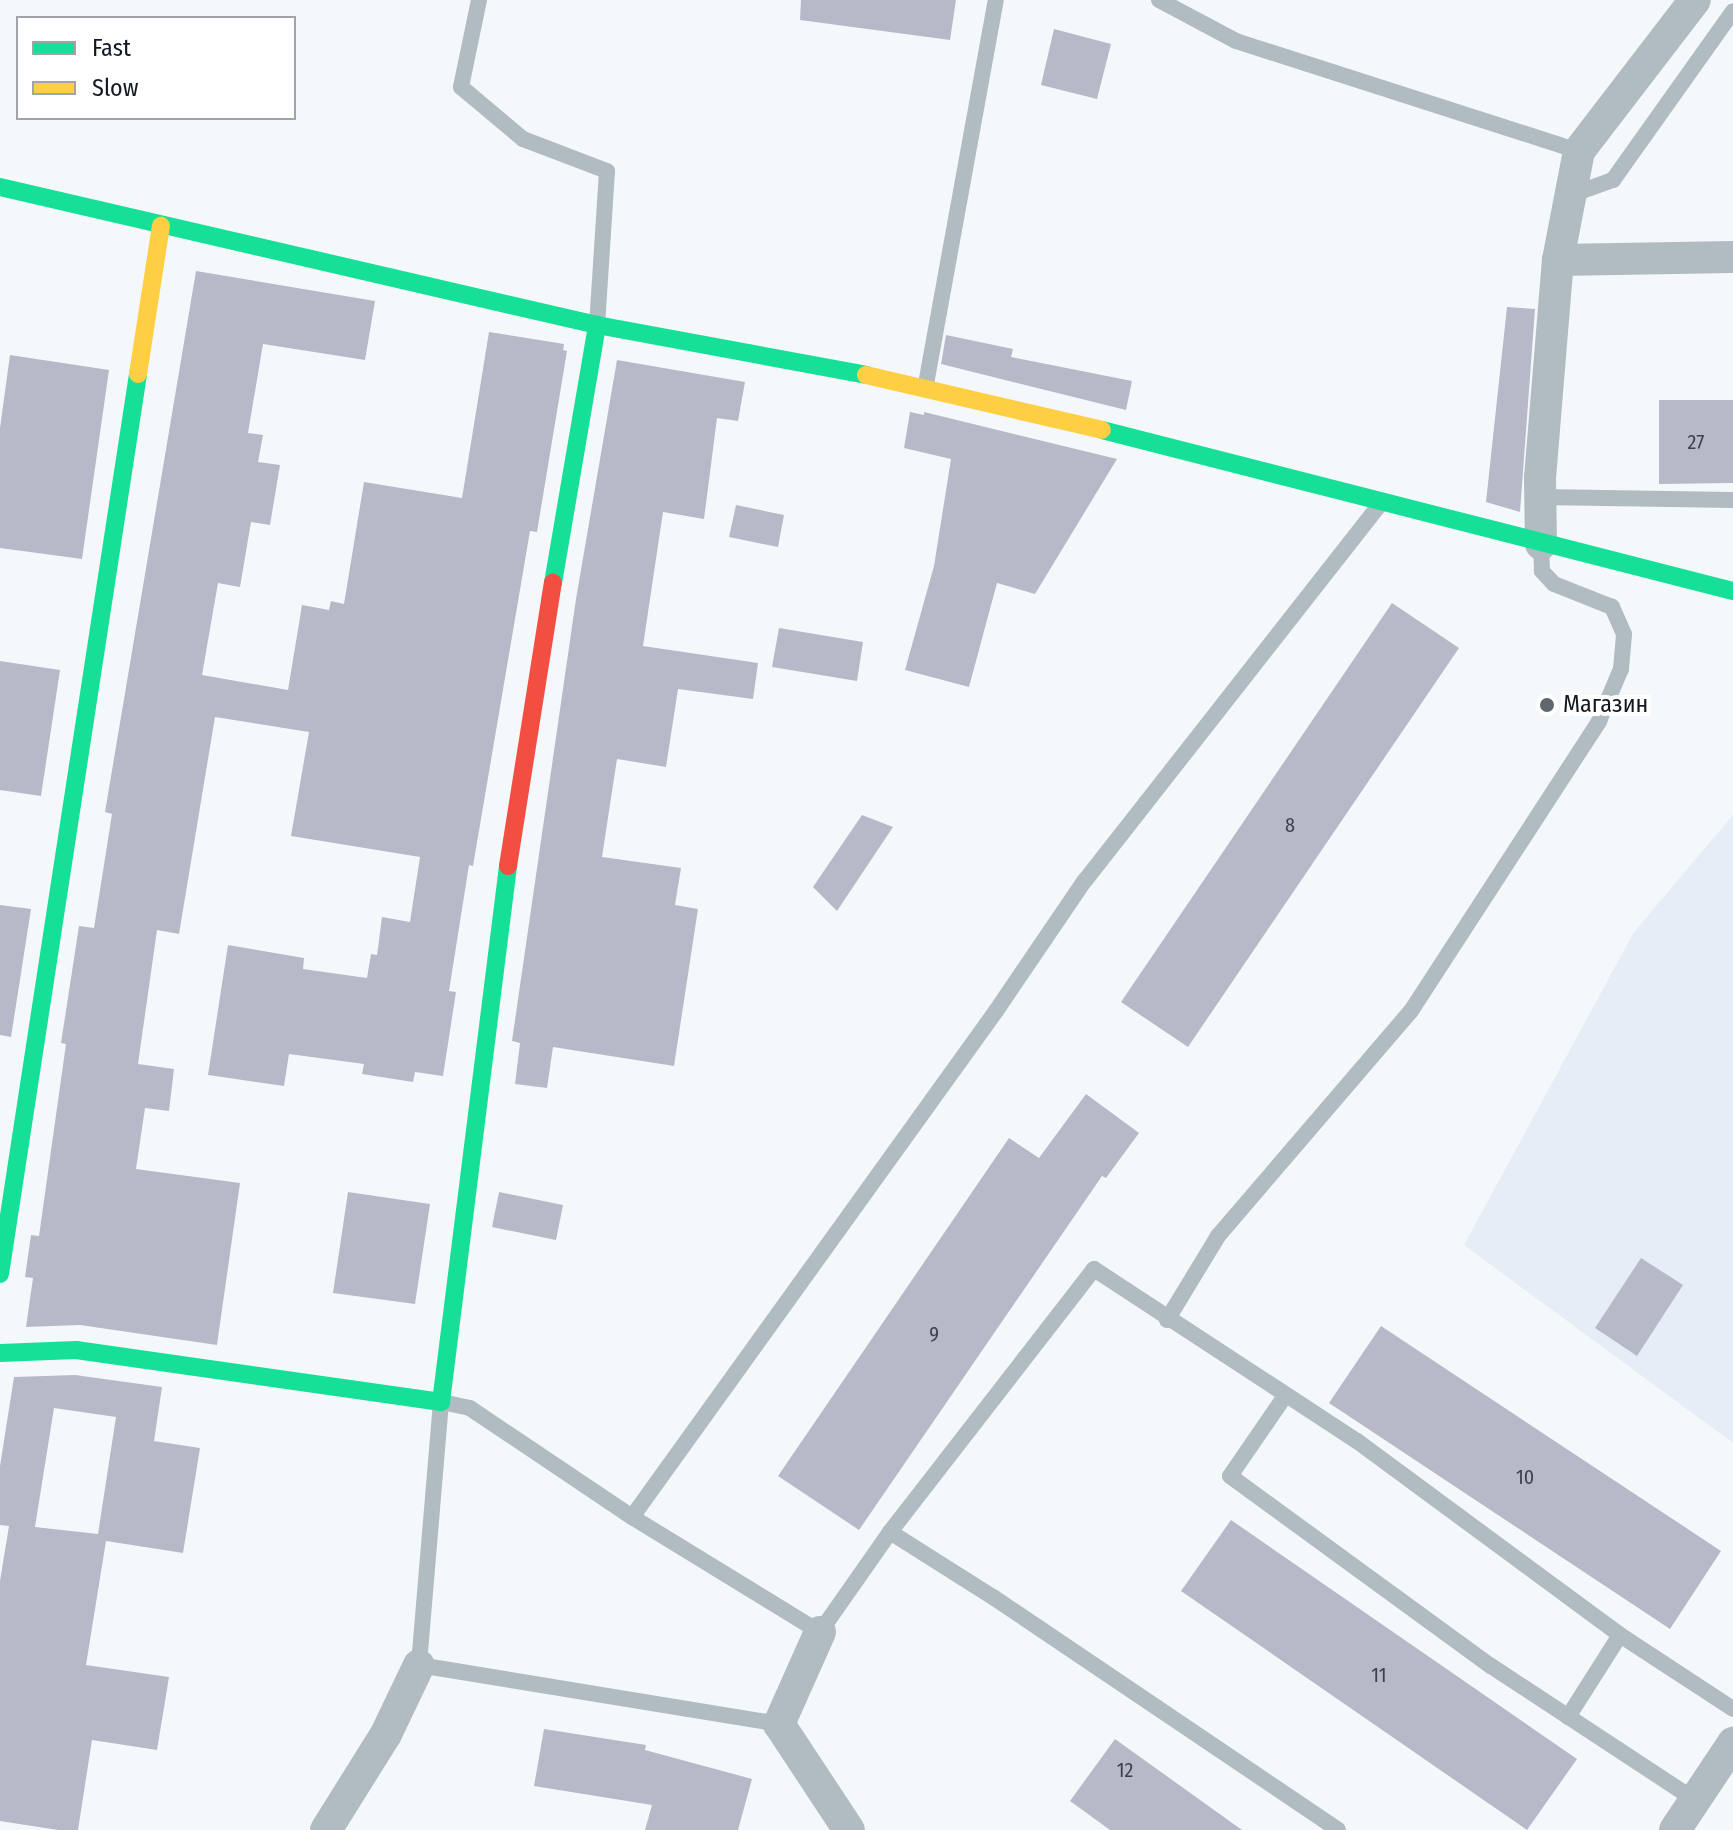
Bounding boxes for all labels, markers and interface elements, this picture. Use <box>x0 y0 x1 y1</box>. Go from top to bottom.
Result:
legend <box>16 16 296 120</box>
text: Fast <box>92 34 131 62</box>
text: Slow <box>92 74 138 102</box>
house number: 27 <box>1688 430 1704 454</box>
place label: Магазин <box>1563 691 1648 719</box>
marker: Магазин <box>1538 696 1556 714</box>
house number: 8 <box>1285 813 1295 837</box>
house number: 9 <box>929 1322 939 1346</box>
house number: 10 <box>1516 1465 1534 1489</box>
house number: 11 <box>1371 1663 1387 1687</box>
house number: 12 <box>1117 1758 1133 1782</box>

